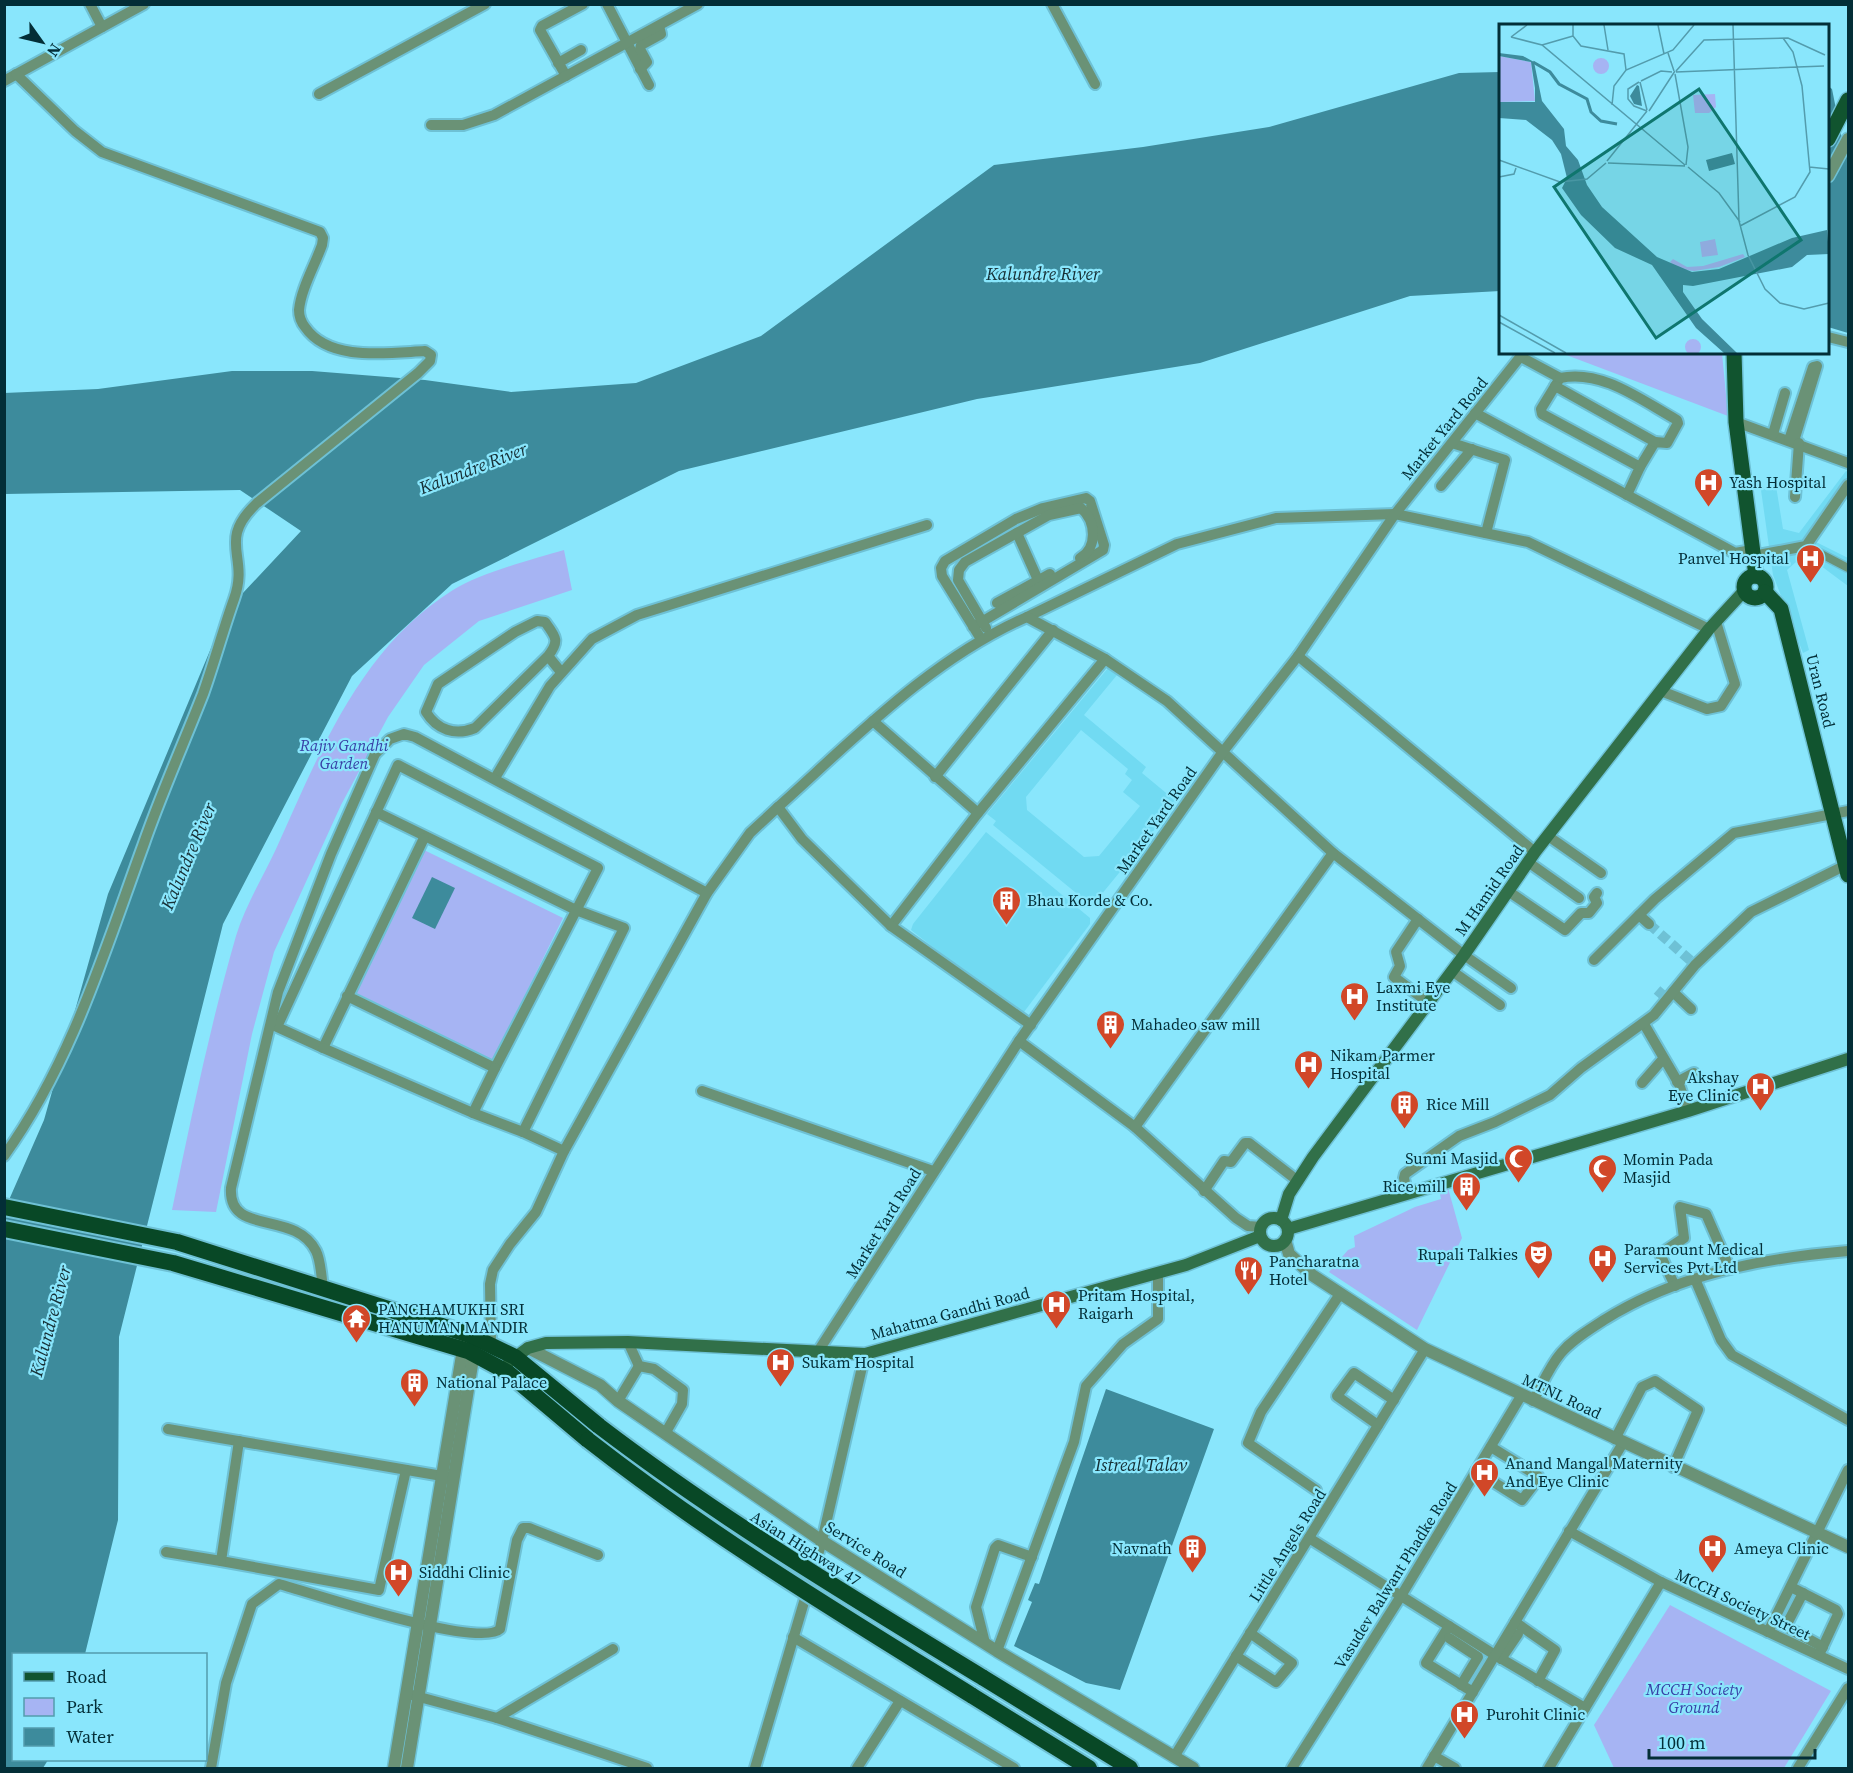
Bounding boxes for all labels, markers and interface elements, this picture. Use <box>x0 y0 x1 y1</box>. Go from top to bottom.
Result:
north arrow <box>12 12 72 72</box>
inset map <box>1499 24 1829 354</box>
text: N <box>42 39 67 62</box>
water label: Kalundre River <box>985 261 1101 286</box>
street label: Market Yard Road <box>1396 372 1492 484</box>
water label: Kalundre River <box>414 436 531 500</box>
hospital icon: Yash Hospital <box>1692 466 1724 508</box>
place label: Yash Hospital <box>1729 471 1826 493</box>
hospital icon: Panvel Hospital <box>1794 542 1826 584</box>
place label: Panvel Hospital <box>1678 547 1789 569</box>
street label: Uran Road <box>1801 652 1841 730</box>
park label: Rajiv Gandhi Garden <box>299 734 388 774</box>
street label: Market Yard Road <box>1111 762 1201 878</box>
water label: Kalundre River <box>154 798 222 914</box>
street label: M Hamid Road <box>1449 840 1529 940</box>
building icon: Bhau Korde & Co. <box>990 884 1022 926</box>
place label: Bhau Korde & Co. <box>1027 889 1153 911</box>
place label: Laxmi Eye Institute <box>1376 976 1450 1016</box>
hospital icon: Laxmi Eye Institute <box>1339 980 1371 1022</box>
building icon: Mahadeo saw mill <box>1094 1008 1126 1050</box>
place label: Mahadeo saw mill <box>1131 1013 1260 1035</box>
place label: Nikam Parmer Hospital <box>1330 1044 1435 1084</box>
hospital icon: Nikam Parmer Hospital <box>1293 1048 1325 1090</box>
place label: Akshay Eye Clinic <box>1668 1066 1740 1106</box>
hospital icon: Akshay Eye Clinic <box>1744 1070 1776 1112</box>
building icon: Rice Mill <box>1389 1088 1421 1130</box>
place label: Rice Mill <box>1426 1093 1490 1115</box>
mosque icon: Sunni Masjid <box>1503 1142 1535 1184</box>
place label: Sunni Masjid <box>1405 1147 1498 1169</box>
place label: Momin Pada Masjid <box>1623 1148 1714 1188</box>
mosque icon: Momin Pada Masjid <box>1586 1152 1618 1194</box>
street label: Market Yard Road <box>840 1164 926 1282</box>
building icon: Rice mill <box>1451 1170 1483 1212</box>
place label: Rice mill <box>1382 1175 1446 1197</box>
theatre icon: Rupali Talkies <box>1523 1238 1555 1280</box>
place label: Paramount Medical Services Pvt Ltd <box>1624 1238 1764 1278</box>
hospital icon: Paramount Medical Services Pvt Ltd <box>1587 1242 1619 1284</box>
place label: Rupali Talkies <box>1418 1243 1518 1265</box>
place label: Pancharatna Hotel <box>1269 1250 1360 1290</box>
restaurant icon: Pancharatna Hotel <box>1232 1254 1264 1296</box>
water label: Kalundre River <box>23 1262 77 1380</box>
street label: Mahatma Gandhi Road <box>868 1281 1032 1345</box>
place label: Pritam Hospital, Raigarh <box>1078 1284 1195 1324</box>
hospital icon: Pritam Hospital, Raigarh <box>1041 1288 1073 1330</box>
place label: PANCHAMUKHI SRI HANUMAN MANDIR <box>378 1298 529 1338</box>
temple icon: PANCHAMUKHI SRI HANUMAN MANDIR <box>341 1302 373 1344</box>
hospital icon: Sukam Hospital <box>765 1346 797 1388</box>
place label: Sukam Hospital <box>802 1351 915 1373</box>
building icon: National Palace <box>399 1366 431 1408</box>
street label: MTNL Road <box>1519 1368 1605 1424</box>
place label: National Palace <box>436 1371 547 1393</box>
water label: Istreal Talav <box>1094 1452 1188 1477</box>
place label: Anand Mangal Maternity And Eye Clinic <box>1505 1452 1683 1492</box>
hospital icon: Anand Mangal Maternity And Eye Clinic <box>1468 1456 1500 1498</box>
street label: Vasudev Balwant Phadke Road <box>1328 1477 1462 1673</box>
street label: Little Angels Road <box>1243 1484 1331 1606</box>
street label: Asian Highway 47 <box>747 1505 865 1591</box>
street label: Service Road <box>821 1515 911 1583</box>
building icon: Navnath <box>1177 1532 1209 1574</box>
hospital icon: Ameya Clinic <box>1697 1532 1729 1574</box>
place label: Navnath <box>1112 1537 1172 1559</box>
place label: Ameya Clinic <box>1734 1537 1829 1559</box>
hospital icon: Siddhi Clinic <box>382 1556 414 1598</box>
place label: Siddhi Clinic <box>419 1561 510 1583</box>
street label: MCCH Society Street <box>1672 1563 1815 1645</box>
legend <box>12 1653 207 1761</box>
text: Road <box>66 1664 107 1689</box>
park label: MCCH Society Ground <box>1645 1678 1742 1718</box>
text: Park <box>66 1694 103 1719</box>
hospital icon: Purohit Clinic <box>1449 1698 1481 1740</box>
place label: Purohit Clinic <box>1486 1703 1585 1725</box>
scale bar <box>1649 1722 1816 1760</box>
text: Water <box>66 1724 114 1749</box>
text: 100 m <box>1658 1730 1705 1755</box>

